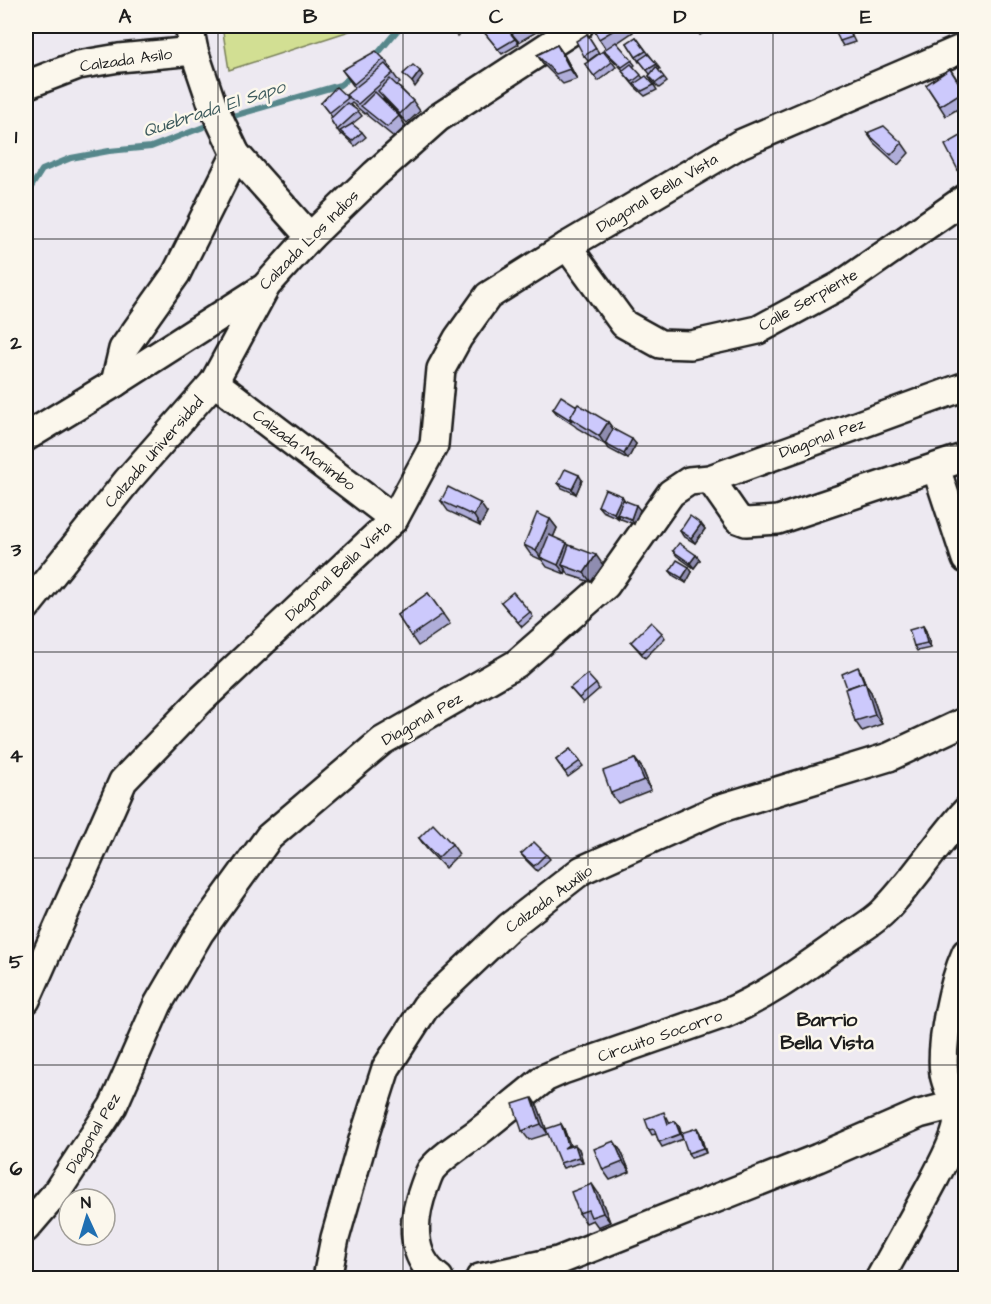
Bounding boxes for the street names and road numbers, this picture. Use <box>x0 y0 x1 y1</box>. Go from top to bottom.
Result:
street label: Calzada Asilo <box>78 43 174 77</box>
street label: Diagonal Bella Vista <box>592 148 722 239</box>
street label: Calzada Los Indios <box>254 185 364 295</box>
street label: Calle Serpiente <box>754 263 862 336</box>
street label: Calzada Universidad <box>99 392 209 512</box>
street label: Calzada Monimbo <box>248 404 360 496</box>
street label: Diagonal Pez <box>776 412 868 465</box>
street label: Diagonal Bella Vista <box>280 516 397 627</box>
street label: Diagonal Pez <box>378 687 467 752</box>
street label: Calzada Auxilio <box>501 860 597 938</box>
street label: Circuito Socorro <box>595 1004 725 1068</box>
street label: Diagonal Pez <box>60 1089 127 1178</box>

